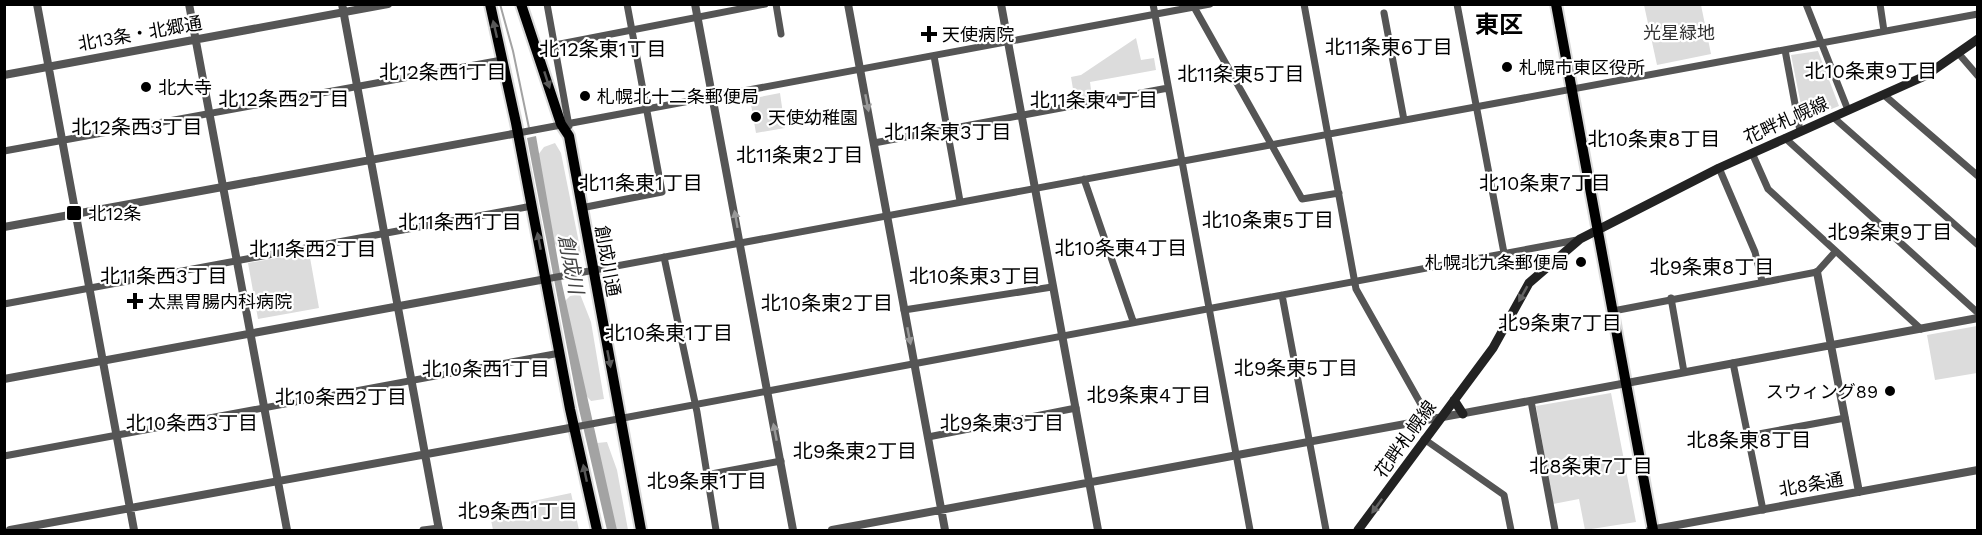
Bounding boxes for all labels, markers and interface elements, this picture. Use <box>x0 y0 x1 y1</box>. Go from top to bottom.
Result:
district label: 東区 <box>1475 11 1523 39</box>
street label: 北13条・北郷通 <box>76 12 204 54</box>
one-way arrow <box>490 20 500 39</box>
park label: 光星緑地 <box>1643 22 1715 43</box>
place label: 天使病院 <box>942 24 1014 45</box>
marker: 天使病院 <box>920 25 938 43</box>
district label: 北11条東6丁目 <box>1325 35 1453 59</box>
district label: 北12条東1丁目 <box>539 37 667 61</box>
place label: 札幌市東区役所 <box>1519 57 1645 78</box>
district label: 北10条東9丁目 <box>1805 59 1937 83</box>
district label: 北12条西1丁目 <box>379 60 507 84</box>
marker: 札幌市東区役所 <box>1500 60 1514 74</box>
district label: 北11条東5丁目 <box>1177 62 1305 86</box>
one-way arrow <box>543 71 552 89</box>
place label: 北大寺 <box>158 77 212 98</box>
marker: 北大寺 <box>139 80 153 94</box>
place label: 札幌北十二条郵便局 <box>597 86 759 107</box>
district label: 北12条西2丁目 <box>218 87 350 111</box>
district label: 北11条東4丁目 <box>1030 88 1158 112</box>
marker: 札幌北十二条郵便局 <box>578 89 592 103</box>
street label: 花畔札幌線 <box>1741 92 1831 148</box>
one-way arrow <box>863 94 872 113</box>
place label: 天使幼稚園 <box>768 107 858 128</box>
marker: 天使幼稚園 <box>749 110 763 124</box>
district label: 北12条西3丁目 <box>71 115 203 139</box>
district label: 北11条東3丁目 <box>884 120 1012 144</box>
district label: 北10条東8丁目 <box>1588 127 1720 151</box>
district label: 北11条東2丁目 <box>736 143 864 167</box>
district label: 北11条東1丁目 <box>579 171 703 195</box>
district label: 北10条東7丁目 <box>1479 171 1611 195</box>
place label: 北12条 <box>88 203 142 224</box>
marker: 北12条 <box>65 204 83 222</box>
district label: 北10条東5丁目 <box>1202 208 1334 232</box>
district label: 北11条西1丁目 <box>398 210 522 234</box>
one-way arrow <box>731 210 740 229</box>
district label: 北9条東9丁目 <box>1828 220 1952 244</box>
street label: 創成川通 <box>591 224 625 298</box>
one-way arrow <box>534 231 543 250</box>
water label: 創成川 <box>553 232 589 298</box>
district label: 北10条東4丁目 <box>1055 236 1187 260</box>
district label: 北11条西2丁目 <box>249 237 377 261</box>
place label: 札幌北九条郵便局 <box>1425 252 1569 273</box>
marker: 札幌北九条郵便局 <box>1574 255 1588 269</box>
district label: 北9条東8丁目 <box>1650 255 1774 279</box>
district label: 北11条西3丁目 <box>100 264 228 288</box>
district label: 北10条東3丁目 <box>909 264 1041 288</box>
one-way arrow <box>1518 286 1528 303</box>
place label: 太黒胃腸内科病院 <box>148 291 292 312</box>
district label: 北10条東2丁目 <box>761 291 893 315</box>
marker: 太黒胃腸内科病院 <box>126 292 144 310</box>
district label: 北9条東7丁目 <box>1498 311 1622 335</box>
district label: 北10条東1丁目 <box>605 321 733 345</box>
one-way arrow <box>905 327 914 346</box>
one-way arrow <box>605 349 614 368</box>
district label: 北9条東5丁目 <box>1234 356 1358 380</box>
district label: 北10条西1丁目 <box>422 357 550 381</box>
place label: スウィング89 <box>1766 381 1878 402</box>
district label: 北9条東4丁目 <box>1087 383 1211 407</box>
marker: スウィング89 <box>1883 384 1897 398</box>
district label: 北10条西2丁目 <box>275 385 407 409</box>
street label: 花畔札幌線 <box>1370 396 1440 482</box>
district label: 北10条西3丁目 <box>126 411 258 435</box>
district label: 北9条東3丁目 <box>940 411 1064 435</box>
one-way arrow <box>770 422 779 441</box>
district label: 北8条東8丁目 <box>1687 428 1811 452</box>
district label: 北9条東2丁目 <box>793 439 917 463</box>
district label: 北8条東7丁目 <box>1529 454 1653 478</box>
one-way arrow <box>580 464 590 482</box>
street label: 北8条通 <box>1777 468 1845 500</box>
district label: 北9条東1丁目 <box>647 469 767 493</box>
one-way arrow <box>1371 498 1383 514</box>
district label: 北9条西1丁目 <box>458 499 578 523</box>

